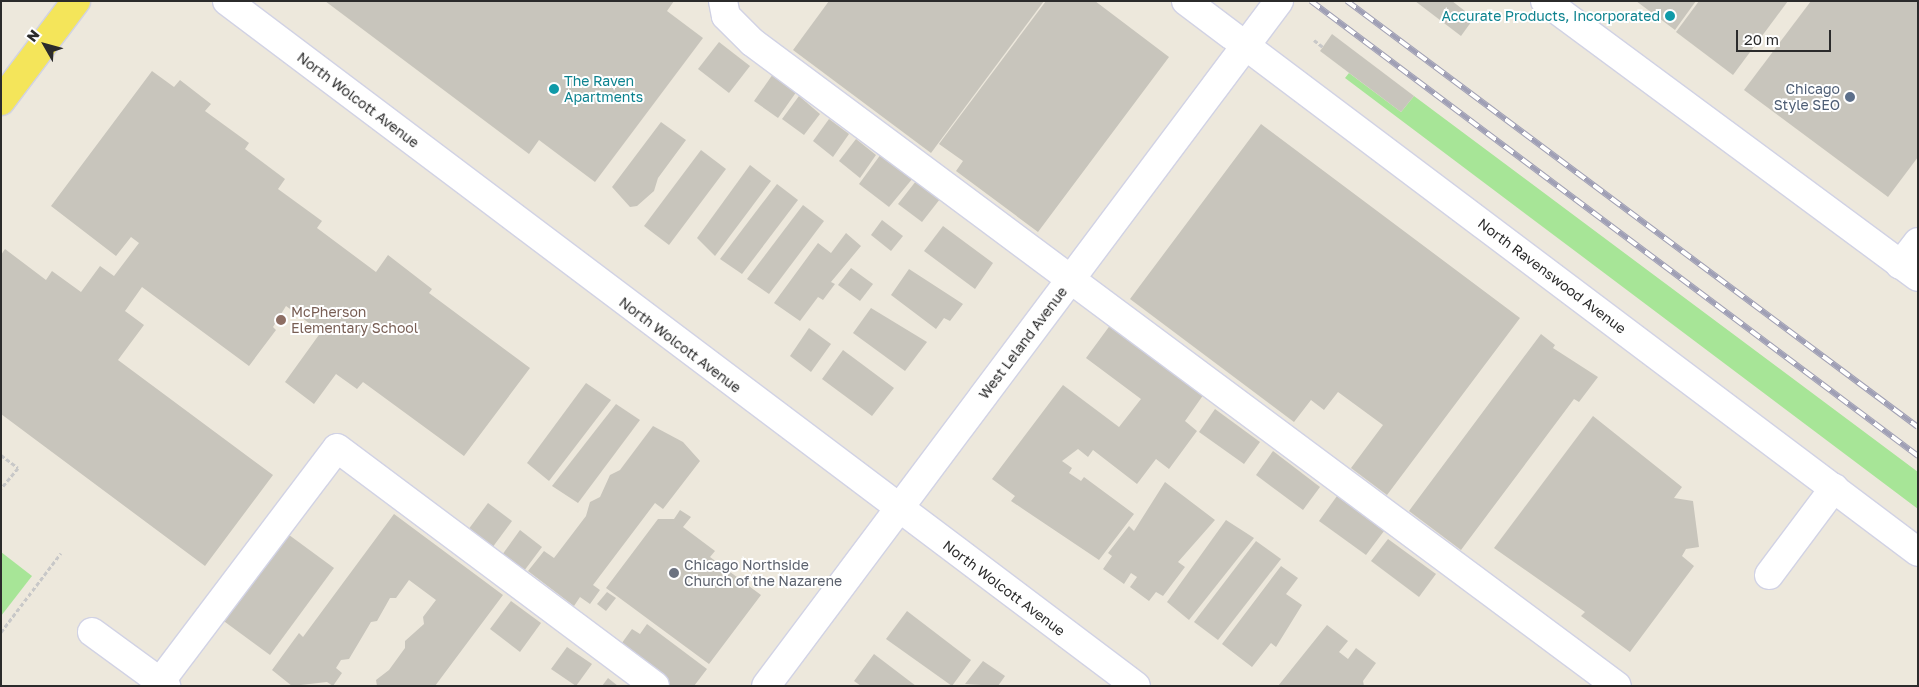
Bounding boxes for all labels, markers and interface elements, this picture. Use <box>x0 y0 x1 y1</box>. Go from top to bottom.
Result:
place label: Accurate Products, Incorporated <box>1441 8 1660 24</box>
marker: Accurate Products, Incorporated <box>1664 10 1676 22</box>
north arrow <box>20 20 70 70</box>
scale bar <box>1739 20 1834 52</box>
text: N <box>23 26 43 45</box>
text: 20 m <box>1744 30 1779 48</box>
street label: North Wolcott Avenue <box>294 49 422 151</box>
place label: The Raven Apartments <box>564 73 643 105</box>
place label: Chicago Style SEO <box>1774 81 1840 114</box>
marker: The Raven Apartments <box>548 83 560 95</box>
marker: Chicago Style SEO <box>1844 91 1856 103</box>
street label: North Ravenswood Avenue <box>1475 215 1629 337</box>
street label: West Leland Avenue <box>975 284 1071 402</box>
street label: North Wolcott Avenue <box>616 294 744 396</box>
place label: McPherson Elementary School <box>291 304 418 336</box>
marker: McPherson Elementary School <box>275 314 287 326</box>
street label: North Wolcott Avenue <box>940 537 1068 639</box>
place label: Chicago Northside Church of the Nazarene <box>684 557 842 590</box>
marker: Chicago Northside Church of the Nazarene <box>668 567 680 579</box>

